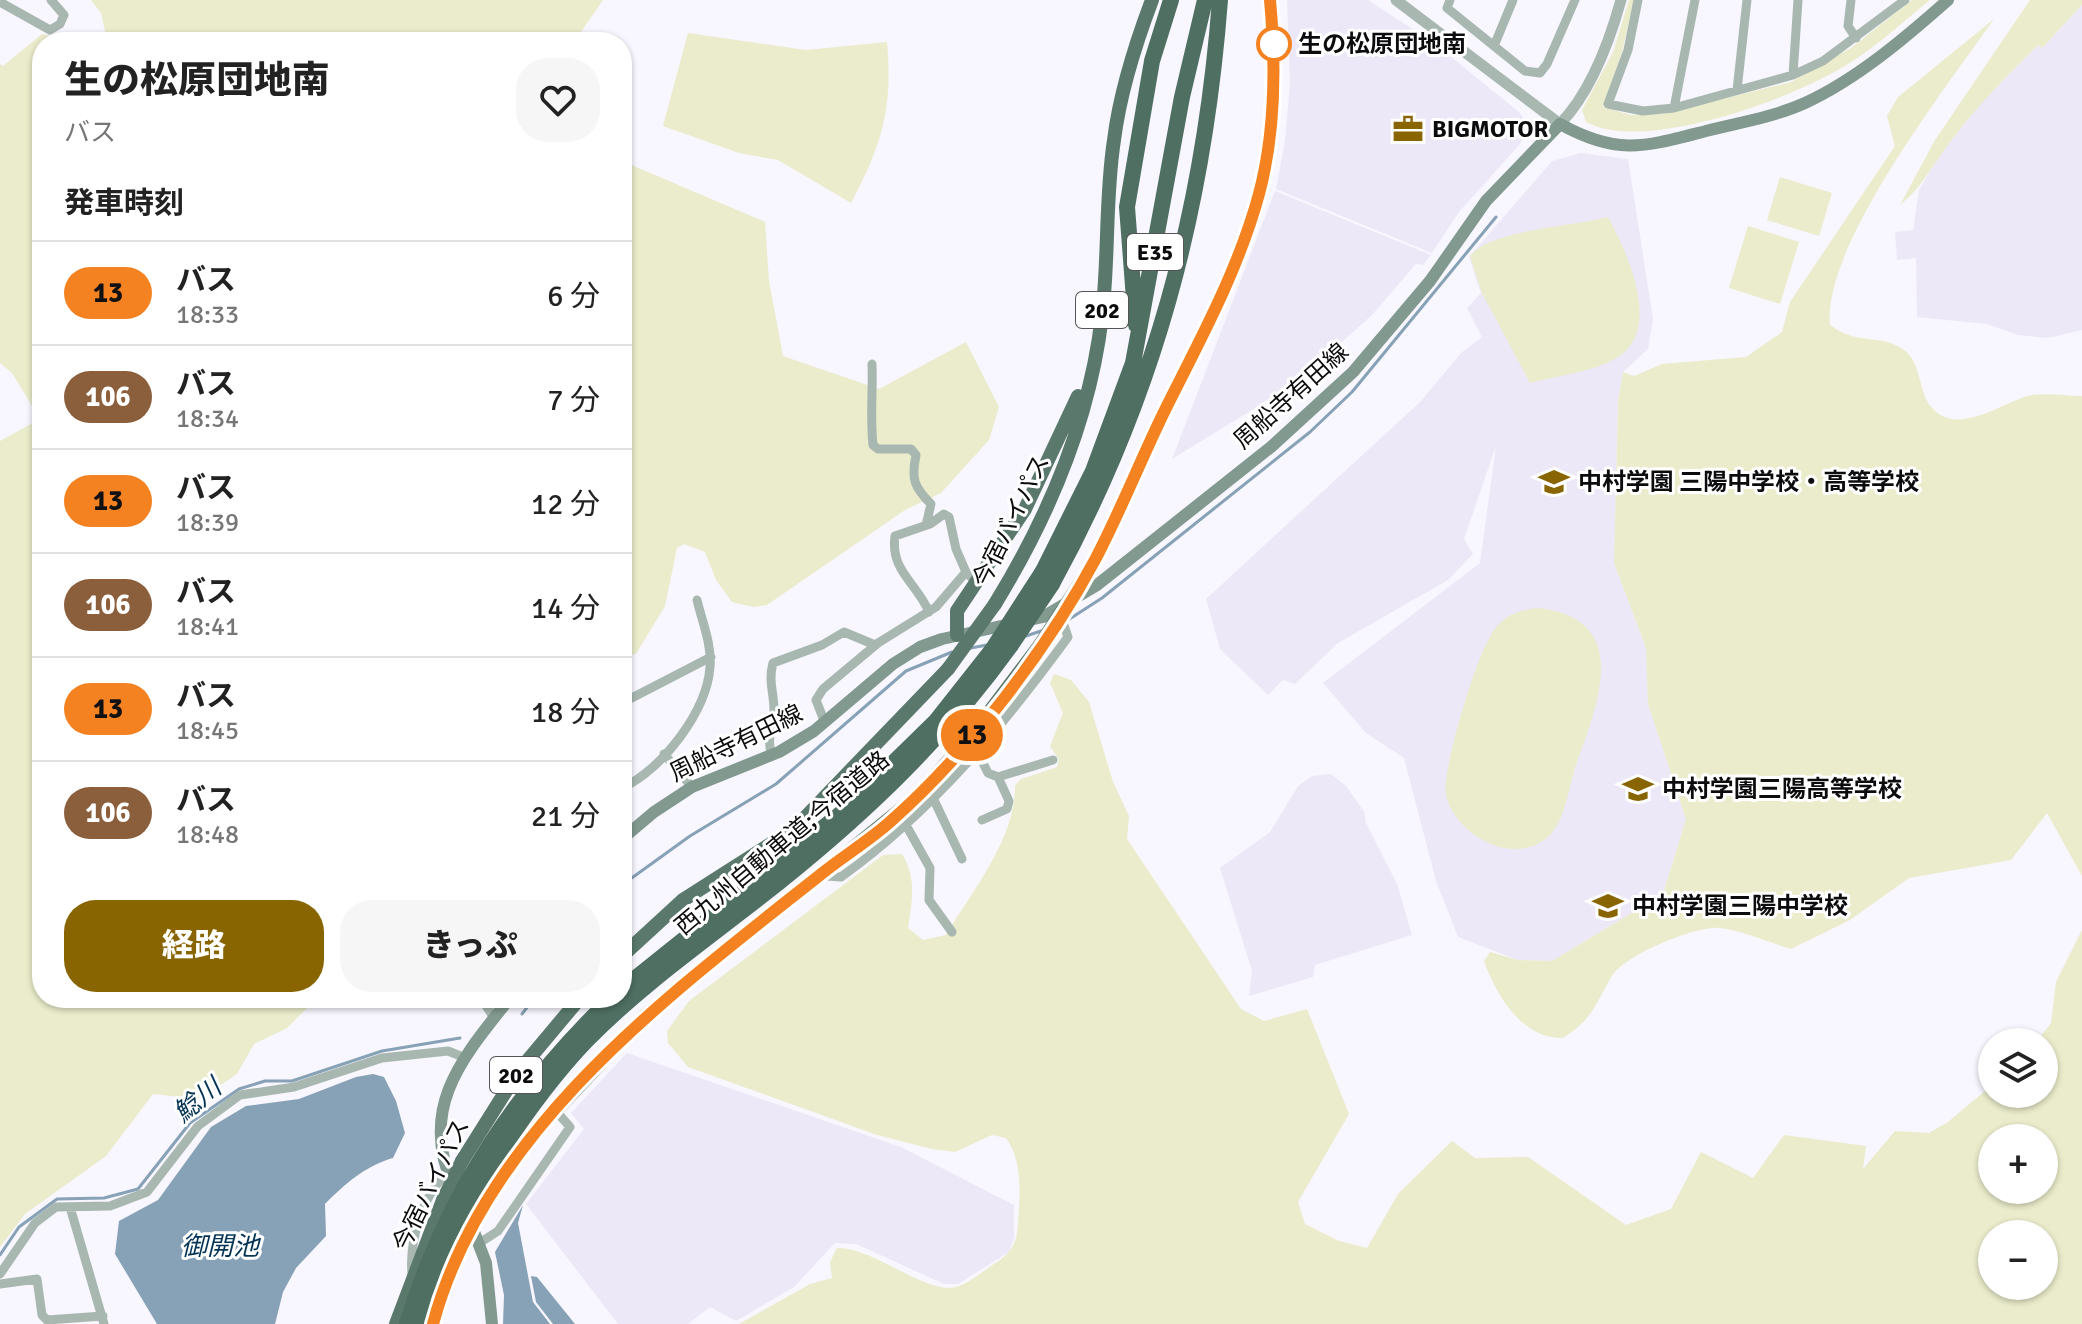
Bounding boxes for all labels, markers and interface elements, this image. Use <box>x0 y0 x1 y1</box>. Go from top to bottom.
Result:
marker: 生の松原団地南 <box>1257 27 1291 61</box>
place label: 生の松原団地南 <box>1298 29 1466 59</box>
text: 生の松原団地南 <box>64 57 330 104</box>
button: heart <box>516 58 600 142</box>
office icon: BIGMOTOR <box>1391 112 1425 146</box>
place label: BIGMOTOR <box>1432 114 1548 144</box>
text: バス <box>64 117 116 149</box>
text: 発車時刻 <box>64 185 184 222</box>
road number: E35 <box>1127 234 1183 270</box>
text: バス <box>176 262 236 299</box>
text: 13 <box>93 276 123 310</box>
text: 6 分 <box>547 278 600 315</box>
road number: 202 <box>1076 292 1128 328</box>
text: 18:33 <box>176 299 239 331</box>
street label: 周船寺有田線 <box>1227 337 1355 455</box>
text: バス <box>176 366 236 403</box>
text: 106 <box>85 380 131 414</box>
text: 7 分 <box>547 382 600 419</box>
text: 18:34 <box>176 403 239 435</box>
street label: 今宿バイパス <box>966 450 1056 592</box>
school or university icon: 中村学園 三陽中学校・高等学校 <box>1537 465 1571 499</box>
place label: 中村学園 三陽中学校・高等学校 <box>1578 467 1919 497</box>
text: バス <box>176 470 236 507</box>
text: 13 <box>93 484 123 518</box>
text: 12 分 <box>531 486 600 523</box>
text: 18:39 <box>176 507 239 539</box>
text: バス <box>176 574 236 611</box>
text: 106 <box>85 588 131 622</box>
text: 14 分 <box>531 590 600 627</box>
text: 18:41 <box>176 611 239 643</box>
text: バス <box>176 678 236 715</box>
text: 13 <box>93 692 123 726</box>
text: 18 分 <box>531 694 600 731</box>
street label: 周船寺有田線 <box>665 698 807 788</box>
line badge: 13 <box>936 709 1008 761</box>
text: 18:45 <box>176 715 239 747</box>
text: 13 <box>957 718 987 752</box>
street label: 西九州自動車道;今宿道路 <box>669 745 895 941</box>
school or university icon: 中村学園三陽高等学校 <box>1621 772 1655 806</box>
place label: 中村学園三陽高等学校 <box>1662 774 1902 804</box>
text: バス <box>176 782 236 819</box>
text: 106 <box>85 796 131 830</box>
text: 21 分 <box>531 798 600 835</box>
text: 18:48 <box>176 819 239 851</box>
school or university icon: 中村学園三陽中学校 <box>1591 889 1625 923</box>
place label: 中村学園三陽中学校 <box>1632 891 1848 921</box>
button: 経路 <box>64 900 324 992</box>
button: きっぷ <box>340 900 600 992</box>
map controls <box>1978 1028 2058 1300</box>
button: layers <box>1978 1028 2058 1108</box>
road number: 202 <box>490 1057 542 1093</box>
water label: 鯰川 <box>167 1070 230 1130</box>
street label: 今宿バイパス <box>386 1114 476 1256</box>
button: + <box>1978 1124 2058 1204</box>
button: − <box>1978 1220 2058 1300</box>
water label: 御開池 <box>181 1231 262 1263</box>

